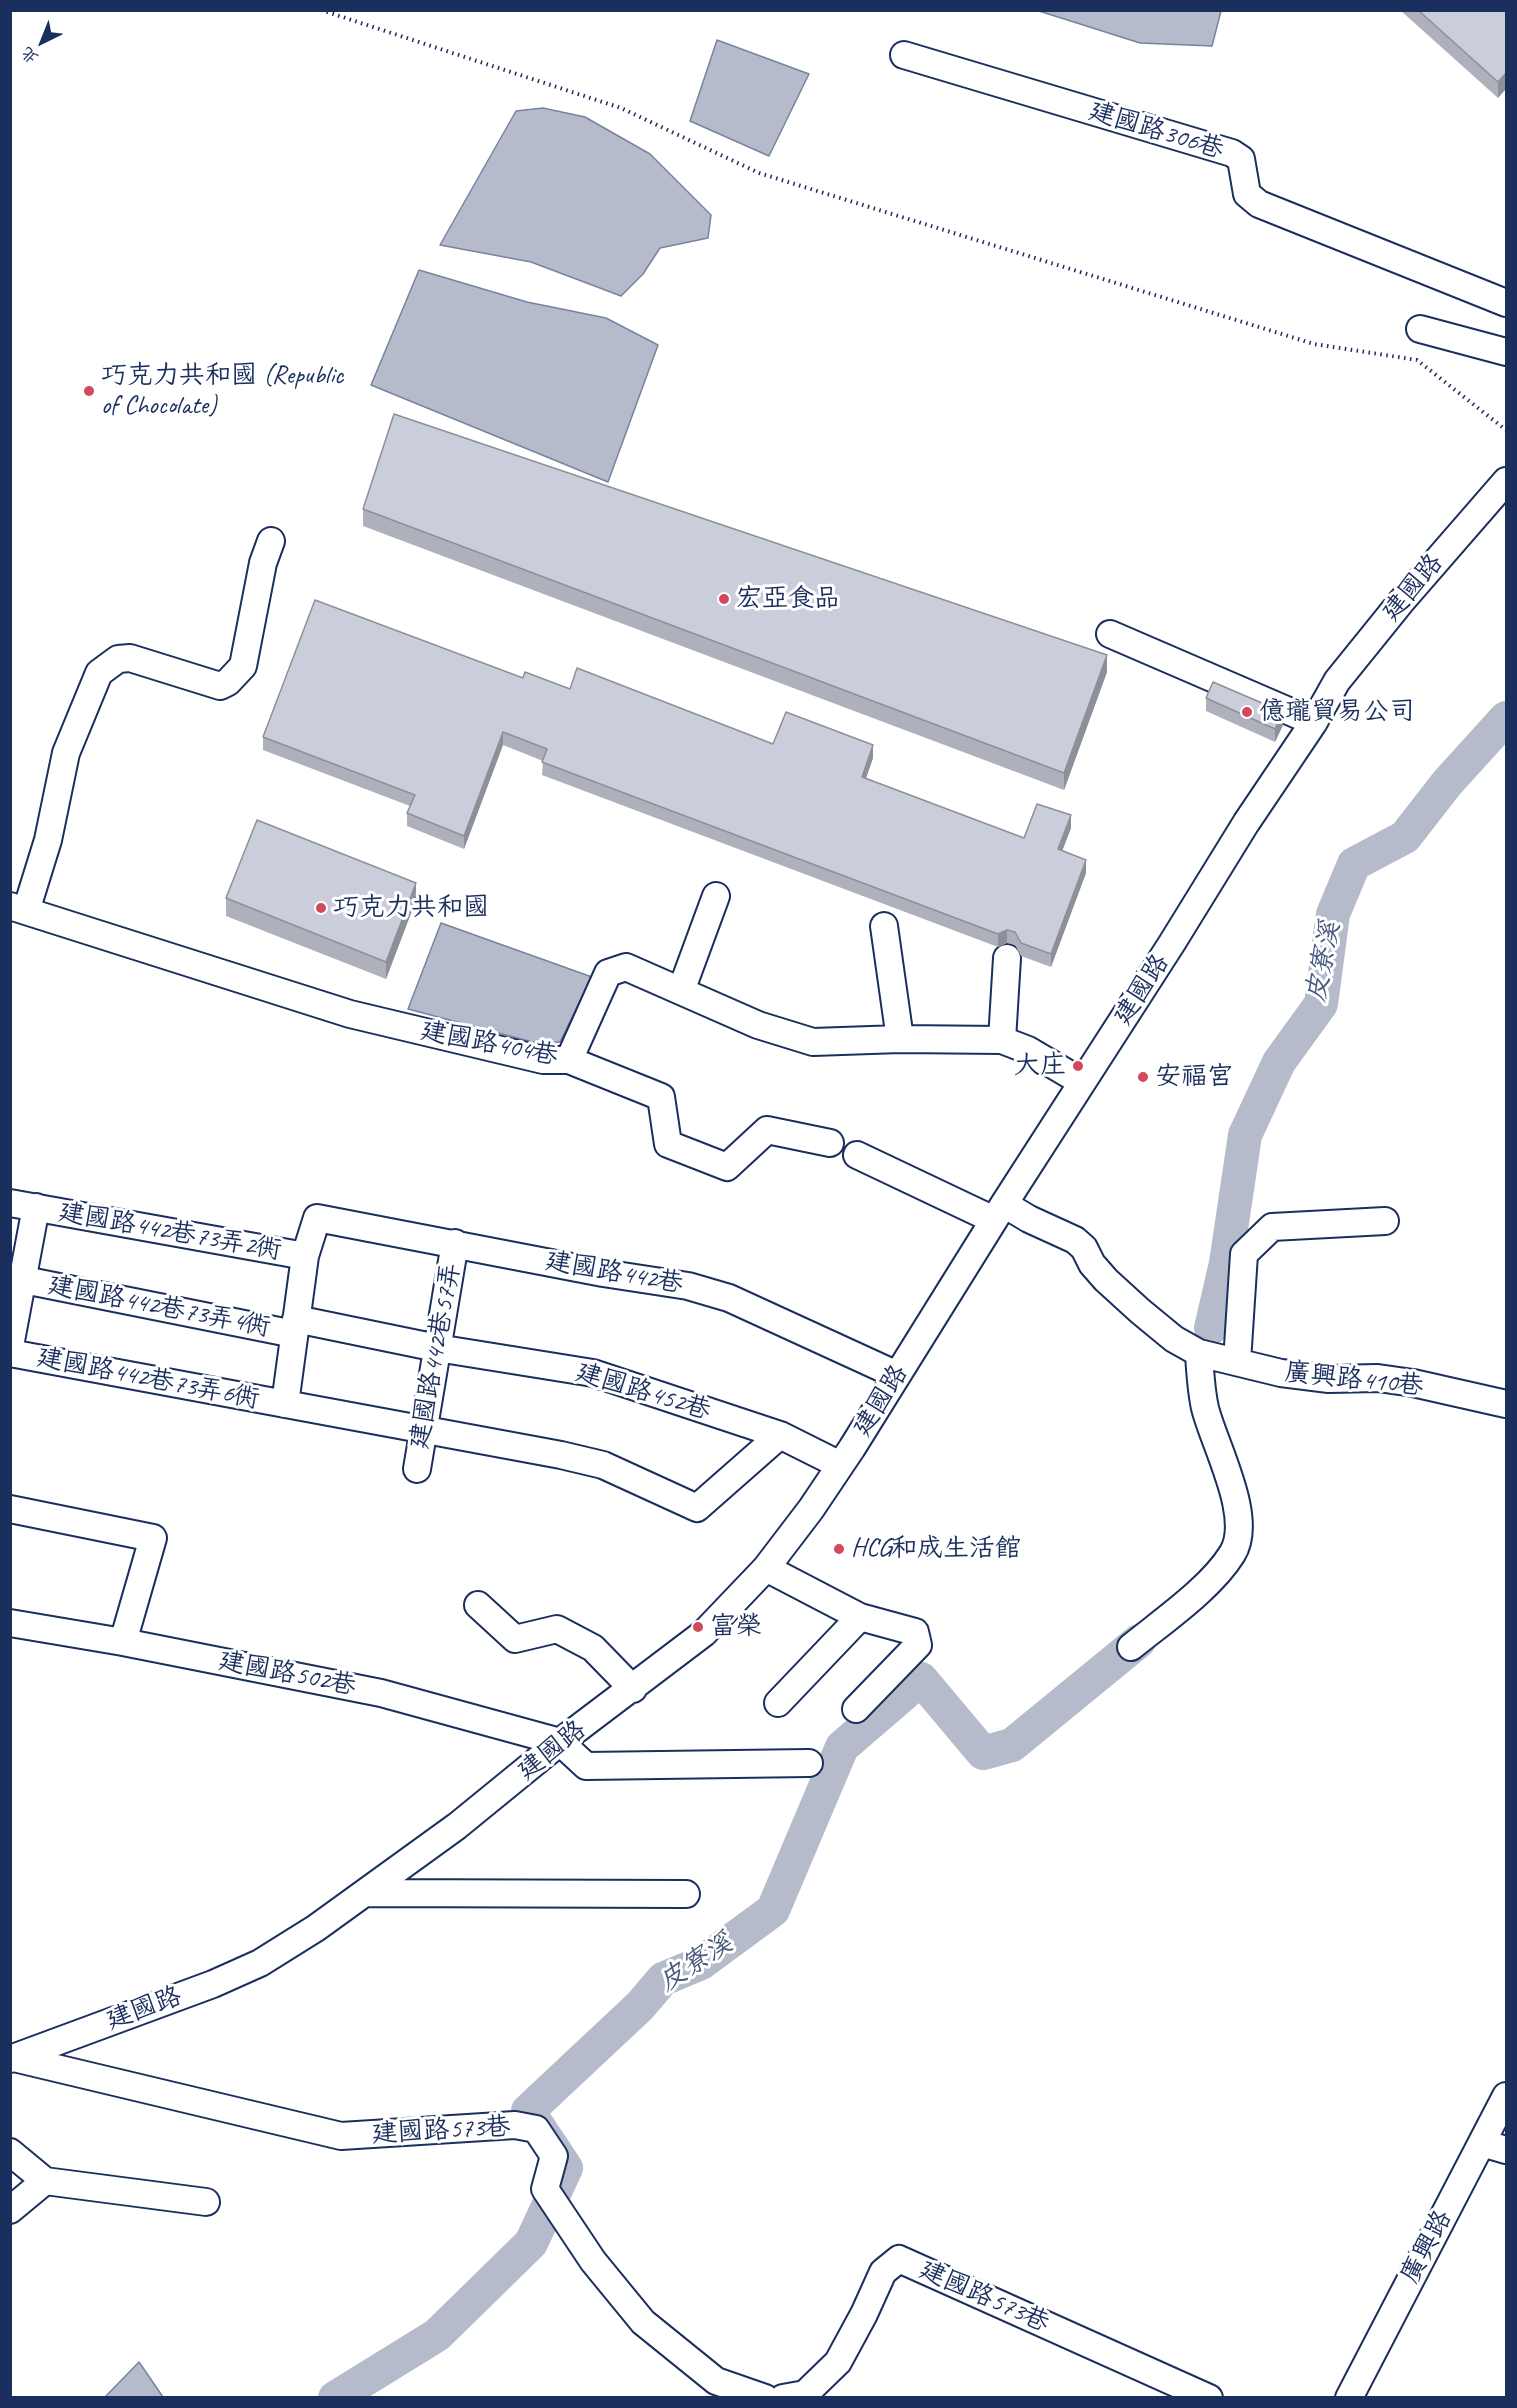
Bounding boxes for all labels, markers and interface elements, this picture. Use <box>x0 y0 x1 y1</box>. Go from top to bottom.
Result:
north arrow <box>12 12 72 72</box>
text: 北 <box>17 42 42 68</box>
street label: 建國路306巷 <box>1085 96 1227 166</box>
place label: 巧克力共和國 (Republic of Chocolate) <box>101 360 343 422</box>
marker: 巧克力共和國 (Republic of Chocolate) <box>82 384 96 398</box>
street label: 建國路 <box>1376 548 1450 628</box>
place label: 宏亞食品 <box>736 583 840 615</box>
marker: 宏亞食品 <box>717 592 731 606</box>
place label: 億瓏貿易公司 <box>1259 696 1415 728</box>
marker: 億瓏貿易公司 <box>1240 705 1254 719</box>
place label: 巧克力共和國 <box>333 892 489 924</box>
marker: 巧克力共和國 <box>314 901 328 915</box>
water label: 皮寮溪 <box>1300 919 1348 1005</box>
street label: 建國路 <box>1108 949 1176 1031</box>
street label: 建國路404巷 <box>418 1015 560 1073</box>
place label: 大庄 <box>1014 1050 1066 1082</box>
marker: 大庄 <box>1071 1059 1085 1073</box>
place label: 安福宮 <box>1155 1061 1233 1093</box>
marker: 安福宮 <box>1136 1070 1150 1084</box>
street label: 建國路442巷73弄2衖 <box>56 1197 284 1267</box>
street label: 建國路442巷 <box>543 1246 685 1300</box>
street label: 建國路442巷57弄 <box>404 1260 468 1452</box>
street label: 建國路442巷73弄4衖 <box>45 1270 273 1344</box>
street label: 建國路442巷73弄6衖 <box>34 1342 262 1416</box>
street label: 建國路452巷 <box>572 1357 714 1427</box>
street label: 廣興路410巷 <box>1283 1357 1425 1403</box>
street label: 建國路 <box>847 1360 915 1442</box>
place label: HCG和成生活館 <box>851 1533 1021 1565</box>
marker: HCG和成生活館 <box>832 1542 846 1556</box>
place label: 富榮 <box>710 1611 762 1643</box>
marker: 富榮 <box>691 1620 705 1634</box>
street label: 建國路502巷 <box>216 1645 358 1703</box>
street label: 建國路 <box>512 1715 592 1787</box>
water label: 皮寮溪 <box>653 1927 739 1999</box>
street label: 建國路 <box>102 1981 186 2037</box>
street label: 建國路573巷 <box>371 2112 511 2150</box>
street label: 廣興路 <box>1395 2205 1459 2289</box>
street label: 建國路573巷 <box>914 2254 1054 2340</box>

